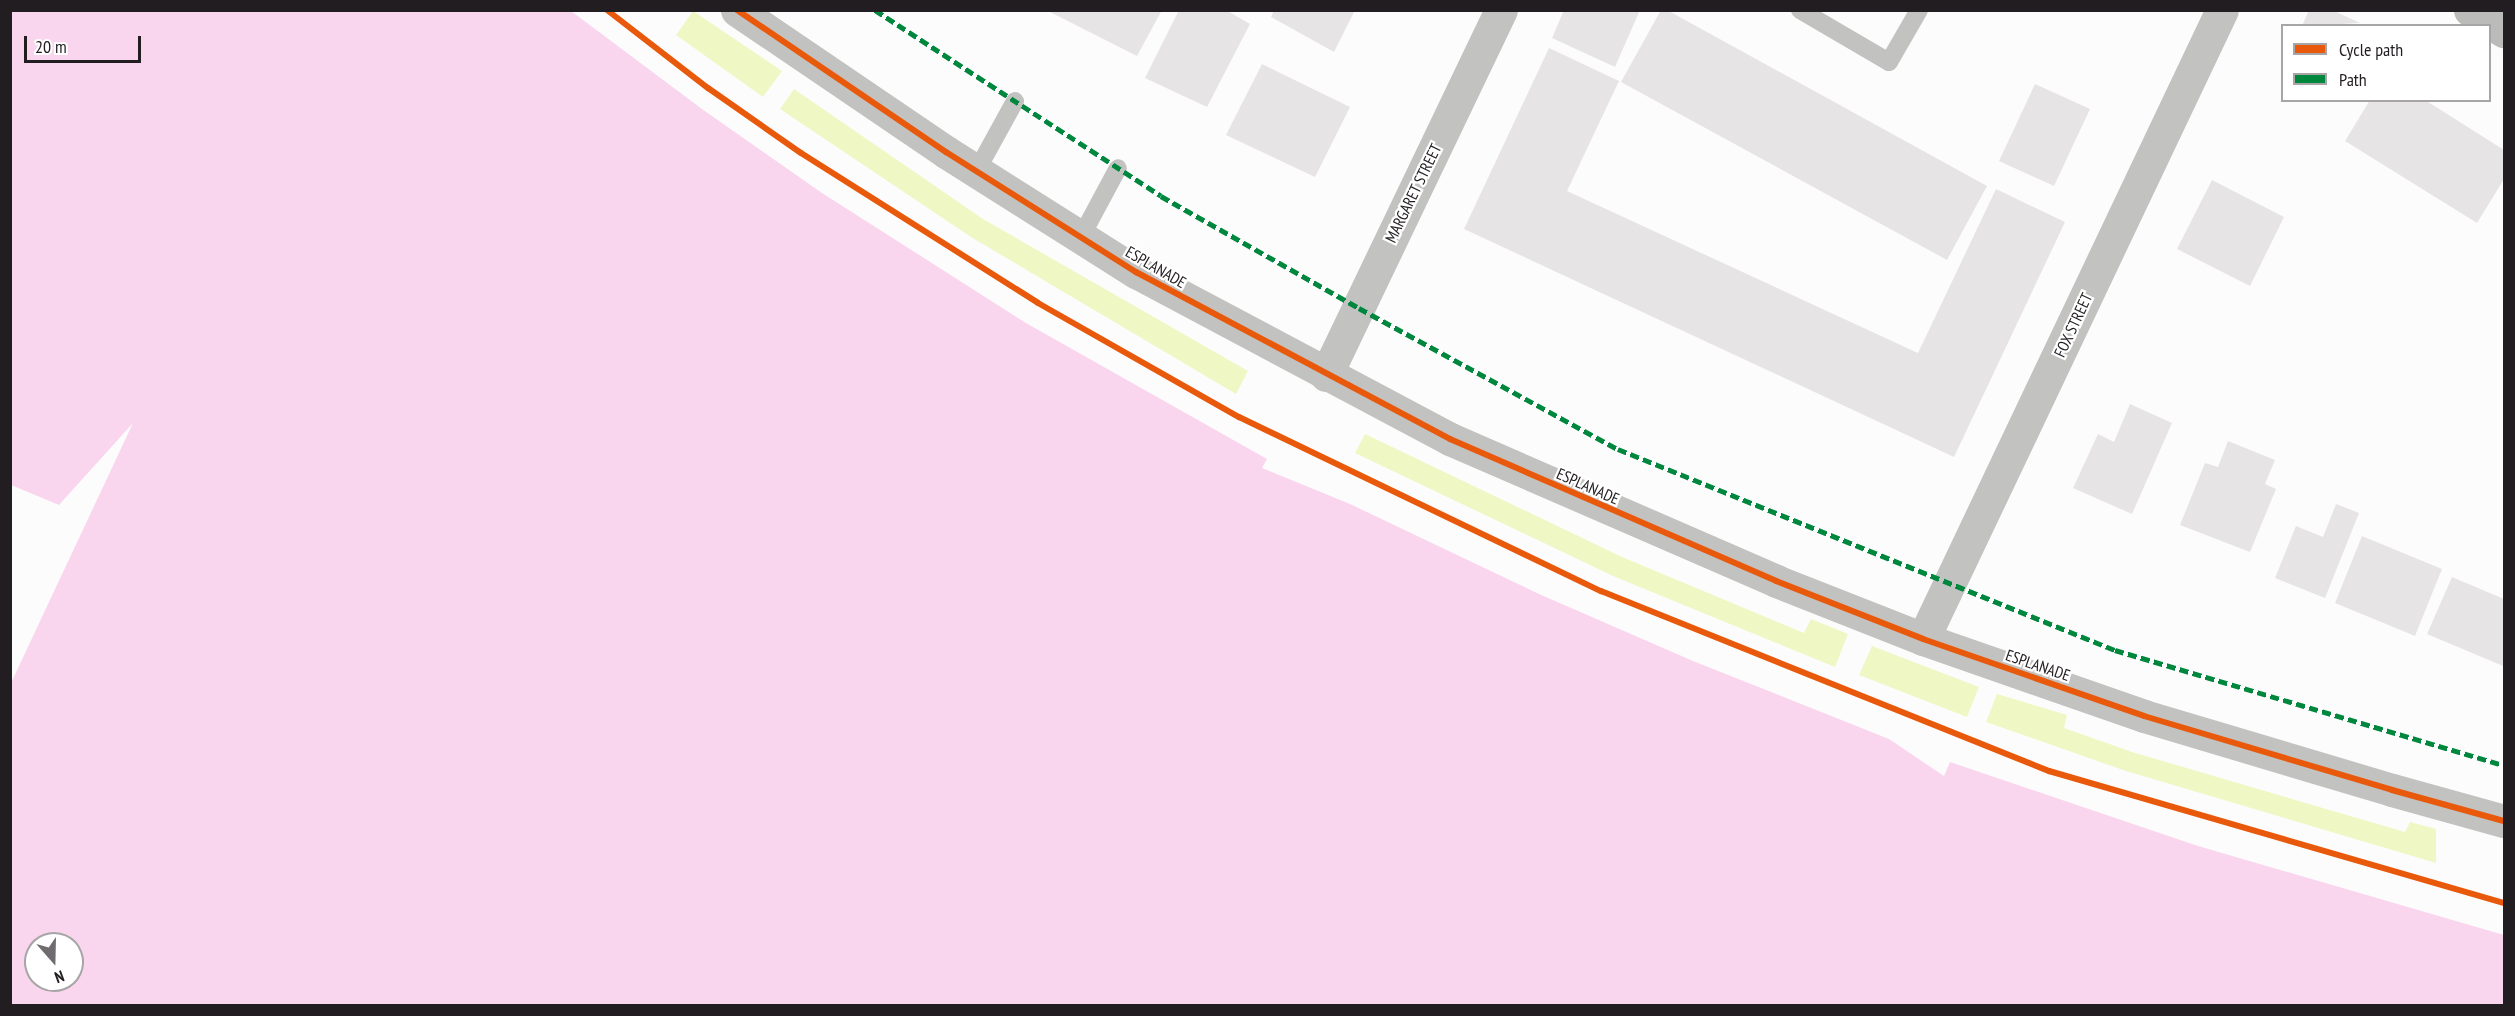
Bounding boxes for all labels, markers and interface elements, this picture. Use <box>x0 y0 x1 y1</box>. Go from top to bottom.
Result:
scale bar <box>27 24 144 62</box>
legend <box>2281 24 2491 102</box>
text: 20 m <box>35 35 67 58</box>
text: Cycle path <box>2339 38 2403 61</box>
text: Path <box>2339 68 2367 91</box>
street label: MARGARET STREET <box>1381 140 1445 246</box>
street label: ESPLANADE <box>1122 242 1190 292</box>
street label: FOX STREET <box>2050 290 2096 360</box>
street label: ESPLANADE <box>1554 464 1622 508</box>
street label: ESPLANADE <box>2003 645 2073 685</box>
north arrow <box>24 932 84 992</box>
text: N <box>52 966 67 988</box>

